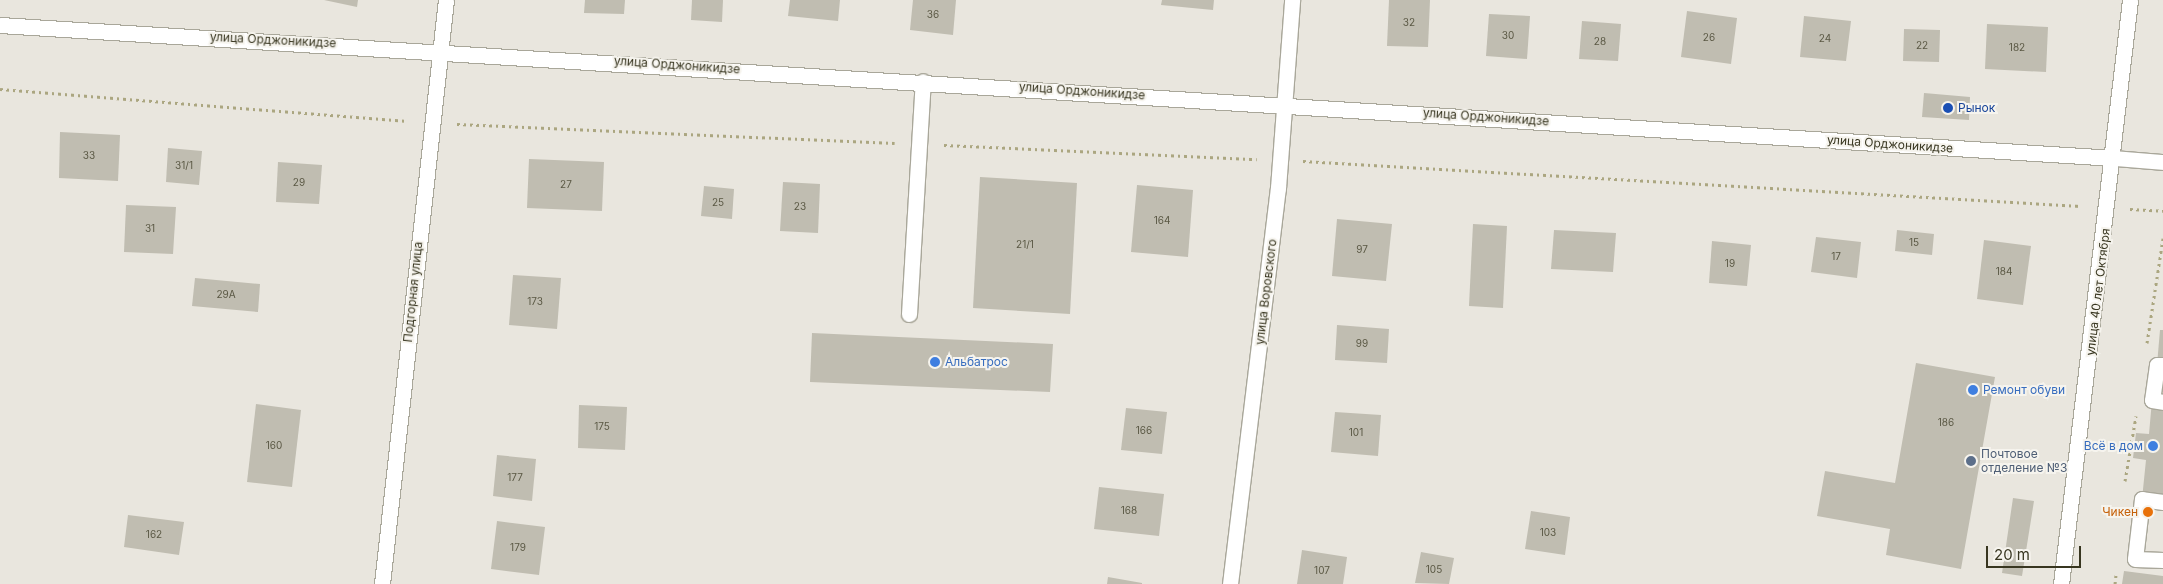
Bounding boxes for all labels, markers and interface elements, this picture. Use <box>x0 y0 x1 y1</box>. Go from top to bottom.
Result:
house number: 36 <box>927 9 939 21</box>
house number: 32 <box>1403 17 1415 29</box>
street label: улица Орджоникидзе <box>209 30 337 50</box>
house number: 30 <box>1502 30 1514 42</box>
house number: 26 <box>1703 32 1715 44</box>
house number: 24 <box>1819 33 1831 45</box>
house number: 28 <box>1594 36 1606 48</box>
house number: 22 <box>1916 40 1928 52</box>
house number: 182 <box>2009 42 2025 54</box>
street label: улица Орджоникидзе <box>613 53 741 77</box>
street label: улица Орджоникидзе <box>1018 79 1146 103</box>
place label: Рынок <box>1958 101 1995 115</box>
marker: Рынок <box>1942 102 1954 114</box>
street label: улица Орджоникидзе <box>1422 105 1550 129</box>
street label: улица Орджоникидзе <box>1826 132 1954 156</box>
house number: 33 <box>83 150 95 162</box>
house number: 31/1 <box>175 160 193 172</box>
house number: 29 <box>293 177 305 189</box>
house number: 27 <box>560 179 572 191</box>
house number: 25 <box>712 197 724 209</box>
house number: 23 <box>794 201 806 213</box>
house number: 164 <box>1154 215 1170 227</box>
house number: 31 <box>145 223 155 235</box>
street label: улица 40 лет Октября <box>2083 228 2113 356</box>
house number: 15 <box>1909 237 1919 249</box>
street label: улица Воровского <box>1252 238 1280 346</box>
house number: 21/1 <box>1016 239 1034 251</box>
street label: Подгорная улица <box>401 241 425 343</box>
house number: 97 <box>1356 244 1368 256</box>
house number: 17 <box>1831 251 1841 263</box>
house number: 19 <box>1725 258 1735 270</box>
house number: 184 <box>1996 266 2012 278</box>
house number: 29А <box>216 289 236 301</box>
house number: 173 <box>527 296 543 308</box>
house number: 99 <box>1356 338 1368 350</box>
place label: Альбатрос <box>945 355 1008 369</box>
marker: Альбатрос <box>929 356 941 368</box>
place label: Ремонт обуви <box>1983 383 2065 397</box>
marker: Ремонт обуви <box>1967 384 1979 396</box>
house number: 186 <box>1938 417 1954 429</box>
house number: 175 <box>594 421 610 433</box>
house number: 166 <box>1136 425 1152 437</box>
house number: 101 <box>1349 427 1363 439</box>
place label: Всё в дом <box>2084 439 2143 453</box>
house number: 160 <box>266 440 282 452</box>
marker: Всё в дом <box>2147 440 2159 452</box>
place label: Почтовое отделение №3 <box>1981 447 2067 475</box>
marker: Почтовое отделение №3 <box>1965 455 1977 467</box>
house number: 177 <box>507 472 523 484</box>
house number: 168 <box>1121 505 1137 517</box>
place label: Чикен <box>2102 505 2138 519</box>
marker: Чикен <box>2142 506 2154 518</box>
house number: 103 <box>1540 527 1556 539</box>
house number: 162 <box>146 529 162 541</box>
scale bar <box>1988 536 2083 568</box>
house number: 179 <box>510 542 526 554</box>
text: 20 m <box>1994 545 2030 564</box>
house number: 105 <box>1426 564 1442 576</box>
house number: 107 <box>1314 565 1330 577</box>

